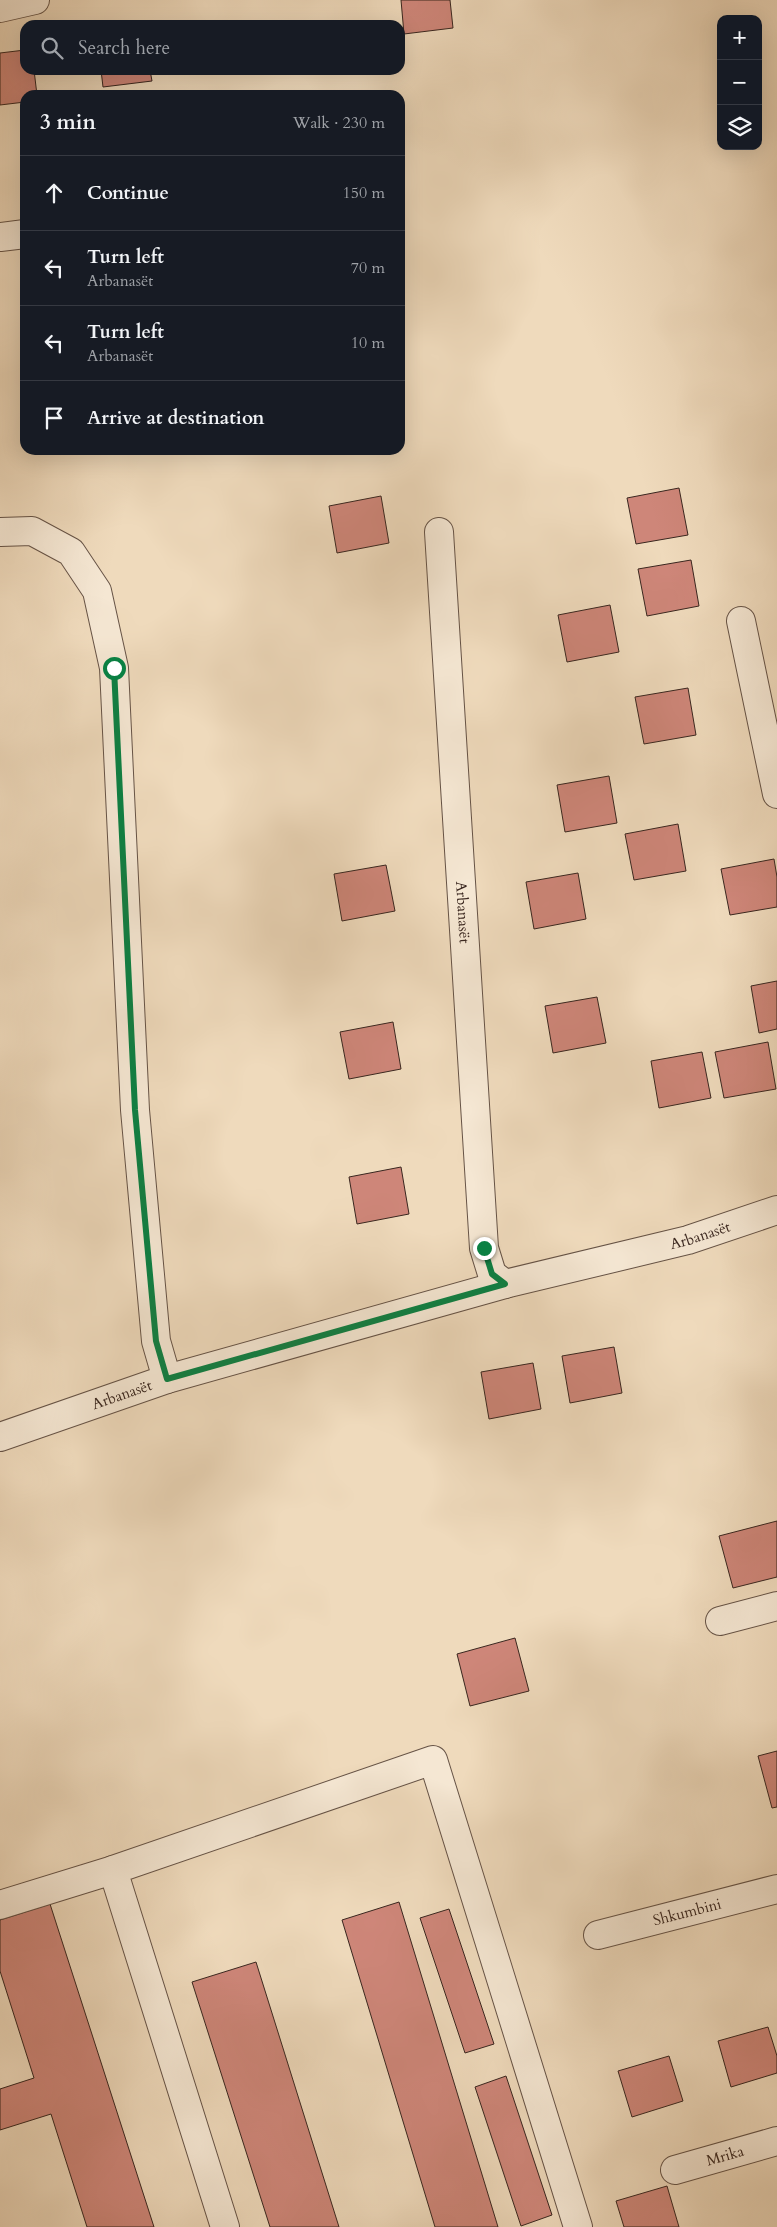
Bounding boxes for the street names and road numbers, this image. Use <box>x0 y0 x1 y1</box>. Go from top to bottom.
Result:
street label: Arbanasët <box>451 881 475 944</box>
street label: Arbanasët <box>668 1216 733 1254</box>
street label: Arbanasët <box>89 1375 155 1414</box>
street label: Shkumbini <box>651 1894 723 1930</box>
street label: Mrika <box>704 2141 747 2171</box>

